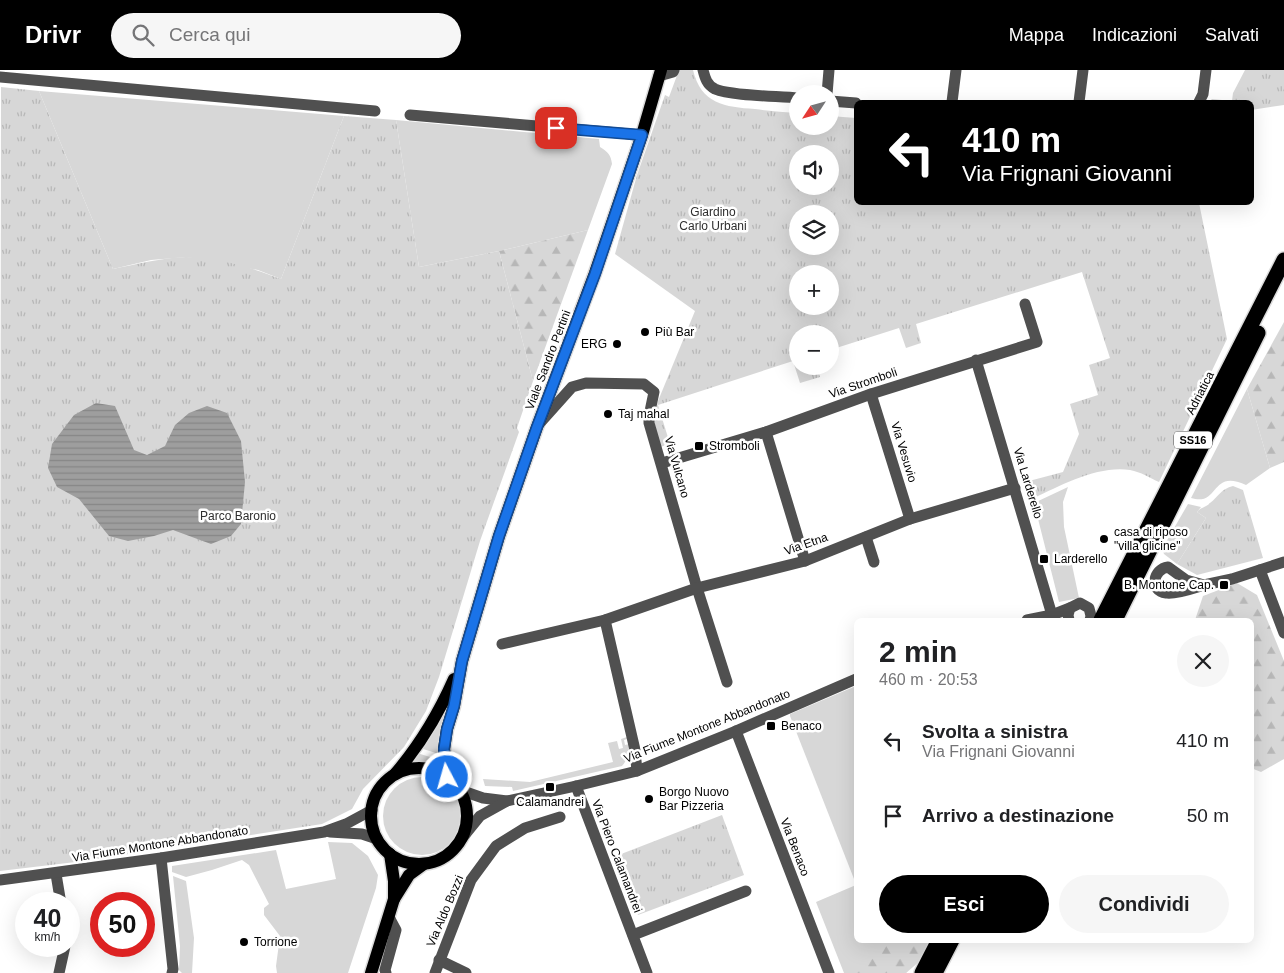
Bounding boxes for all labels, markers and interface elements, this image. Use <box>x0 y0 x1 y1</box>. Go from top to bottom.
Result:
search box <box>111 13 461 58</box>
text: Drivr <box>25 21 81 48</box>
icon: search <box>129 21 157 49</box>
text: Cerca qui <box>169 24 250 45</box>
text: Mappa <box>1009 25 1064 45</box>
text: Indicazioni <box>1092 25 1177 45</box>
text: Salvati <box>1205 25 1259 45</box>
north arrow <box>789 85 839 135</box>
map controls <box>789 85 839 375</box>
pin <box>535 107 577 149</box>
icon: arrive <box>542 114 570 142</box>
icon: left <box>879 120 944 185</box>
text: 410 m <box>962 120 1061 159</box>
button: sound <box>789 145 839 195</box>
text: Via Frignani Giovanni <box>962 161 1172 186</box>
park label: Giardino Carlo Urbani <box>679 205 747 233</box>
button: layers <box>789 205 839 255</box>
button: + <box>789 265 839 315</box>
street label: Viale Sandro Pertini <box>522 308 574 412</box>
place label: Più Bar <box>655 325 694 339</box>
button: − <box>789 325 839 375</box>
marker: Più Bar <box>639 326 651 338</box>
place label: ERG <box>581 337 607 351</box>
marker: ERG <box>611 338 623 350</box>
street label: Via Stromboli <box>827 365 899 401</box>
street label: Adriatica <box>1183 369 1217 417</box>
place label: Taj mahal <box>618 407 669 421</box>
marker: Taj mahal <box>602 408 614 420</box>
street label: Via Vesuvio <box>888 420 920 484</box>
road number: SS16 <box>1174 432 1212 448</box>
street label: Via Vulcano <box>662 435 693 500</box>
place label: Stromboli <box>709 439 760 453</box>
marker: Stromboli <box>693 440 705 452</box>
street label: Via Larderello <box>1011 446 1046 521</box>
park label: Parco Baronio <box>200 509 276 523</box>
place label: casa di riposo "villa glicine" <box>1114 525 1188 553</box>
street label: Via Etna <box>782 530 830 558</box>
marker: casa di riposo "villa glicine" <box>1098 533 1110 545</box>
place label: Larderello <box>1054 552 1108 566</box>
marker: Larderello <box>1038 553 1050 565</box>
place label: B. Montone Cap. <box>1124 578 1214 592</box>
marker: B. Montone Cap. <box>1218 579 1230 591</box>
text: 2 min <box>879 635 957 668</box>
button: close <box>1177 635 1229 687</box>
text: 460 m · 20:53 <box>879 671 978 688</box>
street label: Via Fiume Montone Abbandonato <box>622 686 792 766</box>
place label: Benaco <box>781 719 822 733</box>
marker: Benaco <box>765 720 777 732</box>
text: Svolta a sinistra <box>922 721 1068 742</box>
icon: left <box>879 727 907 755</box>
text: 410 m <box>1176 730 1229 751</box>
text: Via Frignani Giovanni <box>922 743 1075 760</box>
position arrow <box>420 750 472 802</box>
marker: Calamandrei <box>544 781 556 793</box>
place label: Borgo Nuovo Bar Pizzeria <box>659 785 729 813</box>
marker: Borgo Nuovo Bar Pizzeria <box>643 793 655 805</box>
place label: Calamandrei <box>516 795 584 809</box>
street label: Via Piero Calamandrei <box>589 798 645 914</box>
icon: arrive <box>879 802 907 830</box>
text: Arrivo a destinazione <box>922 805 1114 826</box>
text: 50 m <box>1187 805 1229 826</box>
street label: Via Benaco <box>778 816 813 878</box>
street label: Via Fiume Montone Abbandonato <box>71 823 249 865</box>
street label: Via Aldo Bozzi <box>424 873 466 949</box>
button: Esci <box>879 875 1049 933</box>
button: Condividi <box>1059 875 1229 933</box>
speed limit sign: 50 <box>90 892 155 957</box>
text: 40 <box>34 904 61 932</box>
text: km/h <box>34 930 61 944</box>
place label: Torrione <box>254 935 298 949</box>
marker: Torrione <box>238 936 250 948</box>

